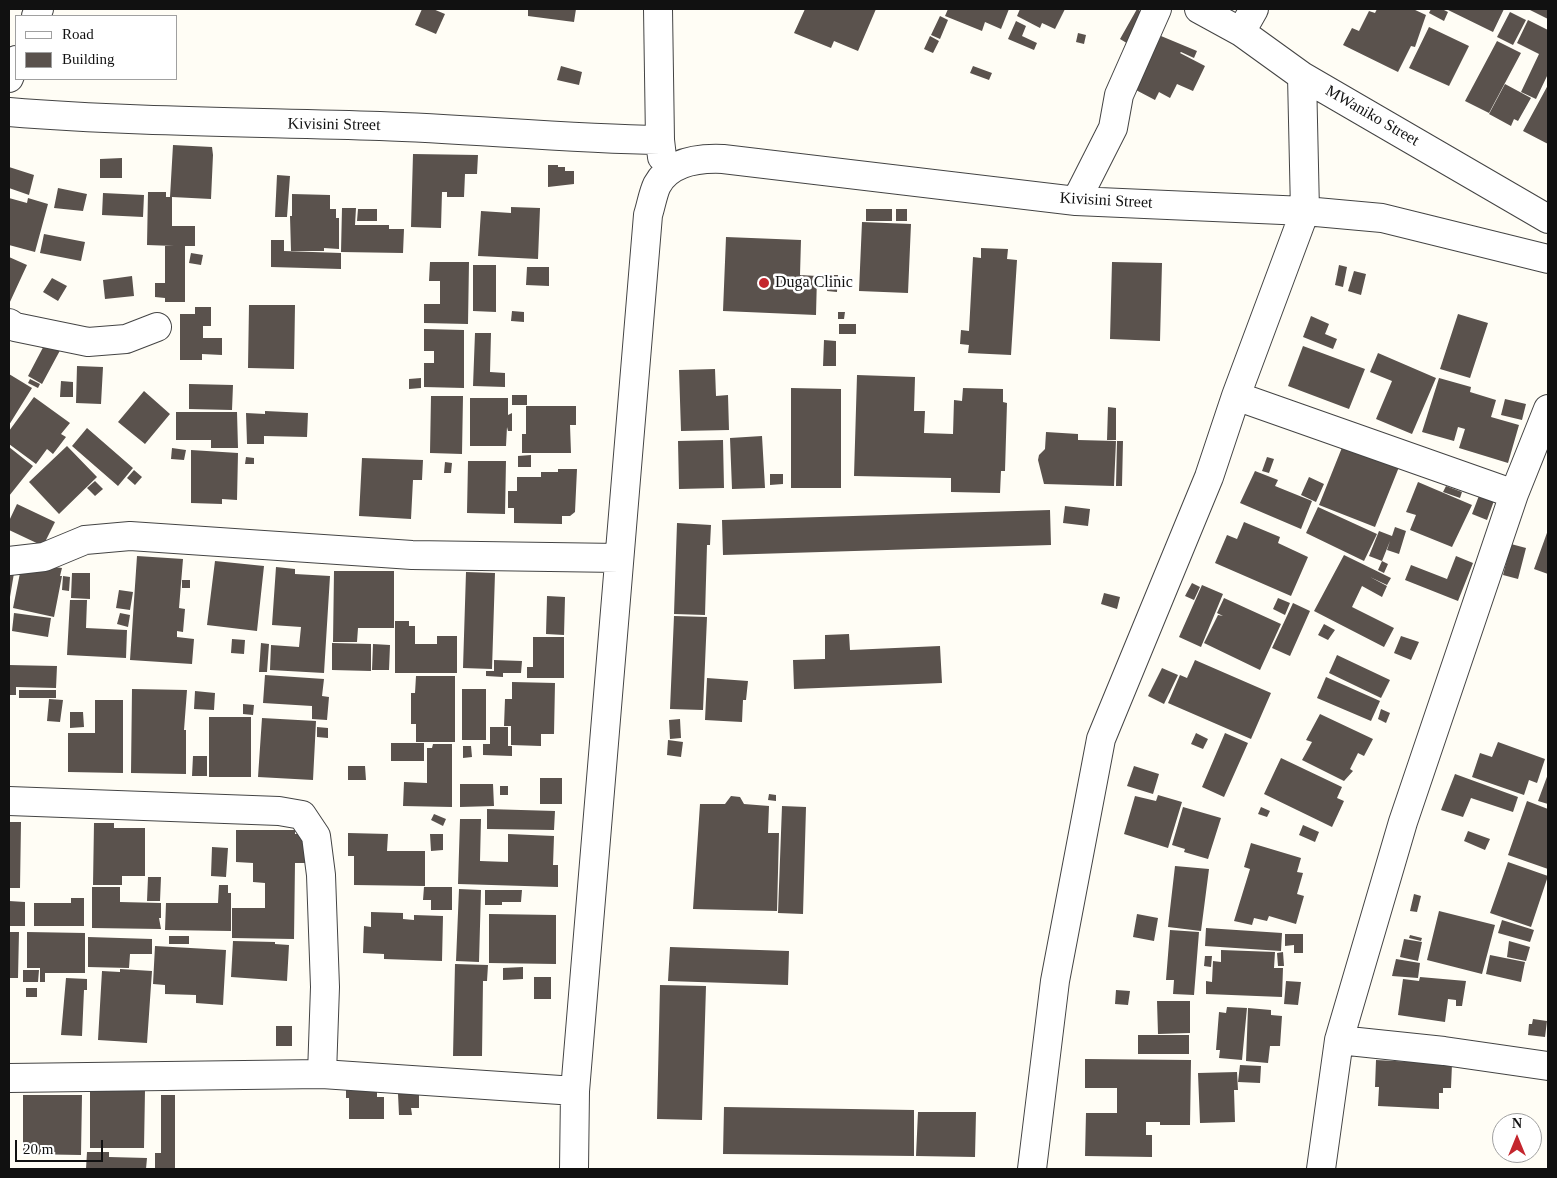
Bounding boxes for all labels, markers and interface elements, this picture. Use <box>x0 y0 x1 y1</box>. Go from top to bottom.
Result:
legend <box>15 15 178 80</box>
text: Road <box>62 26 94 42</box>
text: Building <box>62 51 115 67</box>
street label: MWaniko Street <box>1322 81 1422 151</box>
street label: Kivisini Street <box>287 115 381 135</box>
street label: Kivisini Street <box>1059 189 1153 213</box>
place label: Duga Clinic <box>775 273 853 293</box>
marker: Duga Clinic <box>757 276 771 290</box>
north arrow <box>1492 1113 1542 1163</box>
text: N <box>1512 1116 1522 1131</box>
scale bar <box>18 1130 105 1162</box>
text: 20 m <box>23 1141 53 1157</box>

